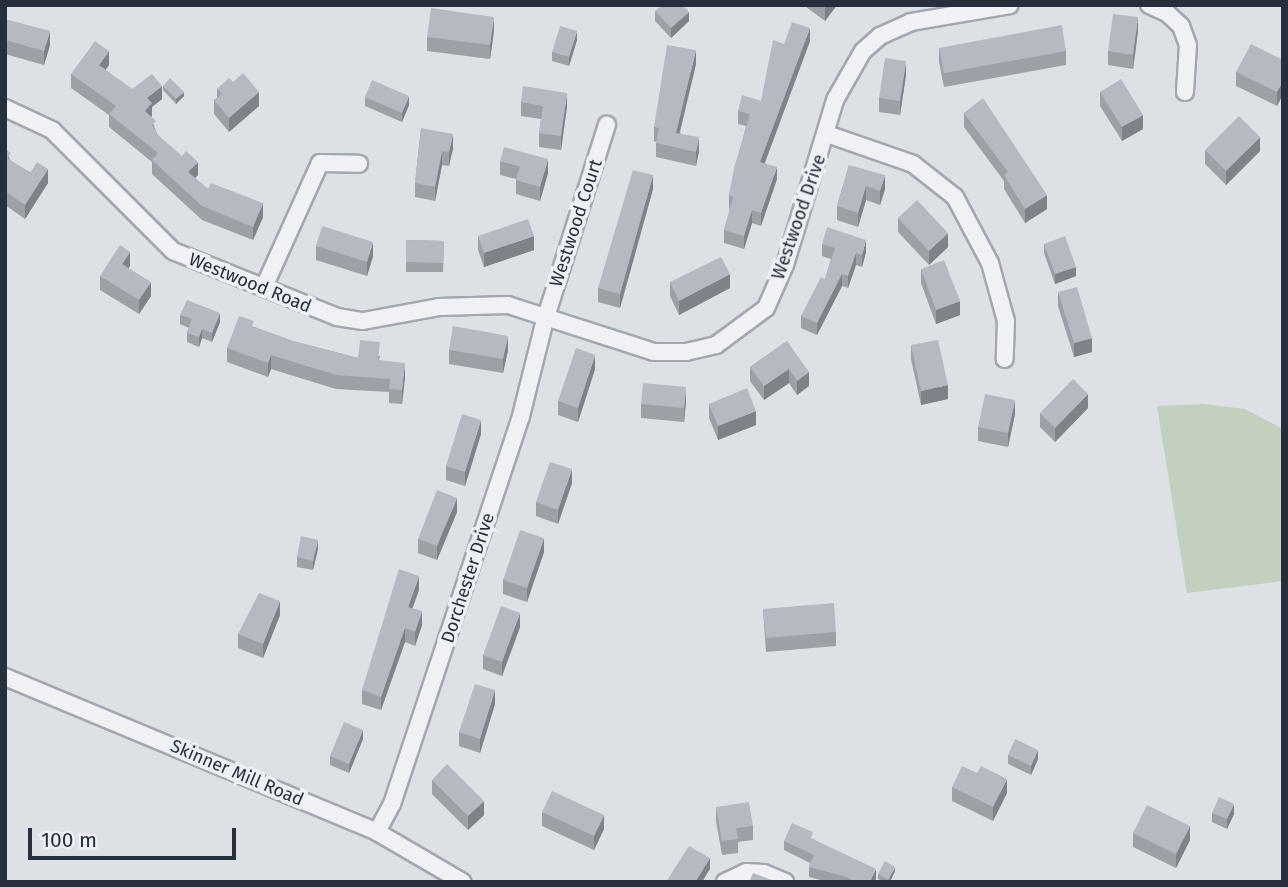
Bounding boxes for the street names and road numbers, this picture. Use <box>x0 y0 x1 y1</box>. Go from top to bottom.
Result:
street label: Westwood Drive <box>767 152 831 282</box>
street label: Westwood Court <box>545 156 607 290</box>
street label: Westwood Road <box>186 249 314 317</box>
street label: Dorchester Drive <box>437 510 499 646</box>
street label: Skinner Mill Road <box>167 735 307 811</box>

